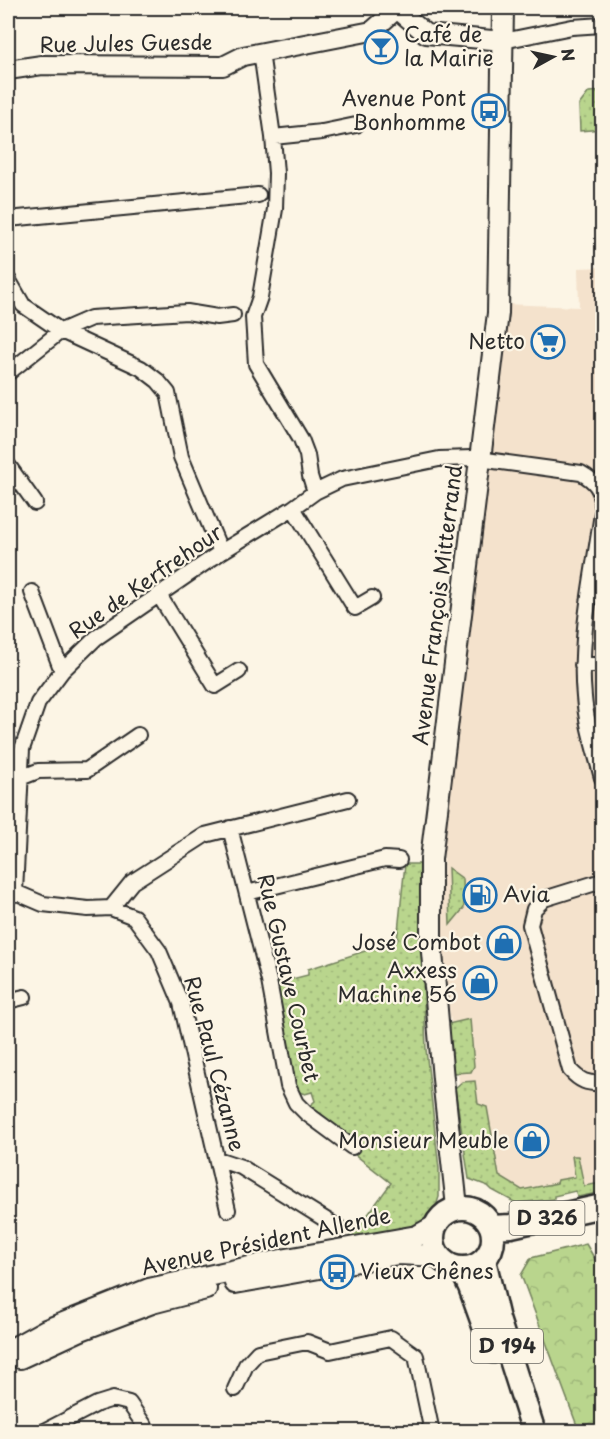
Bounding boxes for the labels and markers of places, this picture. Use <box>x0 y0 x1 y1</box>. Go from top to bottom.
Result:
place label: Café de la Mairie <box>404 17 494 73</box>
bar icon: Café de la Mairie <box>363 29 399 65</box>
place label: Avenue Pont Bonhomme <box>342 81 466 137</box>
bus stop icon: Avenue Pont Bonhomme <box>471 93 507 129</box>
place label: Netto <box>468 324 525 356</box>
supermarket icon: Netto <box>530 324 566 360</box>
fuel station icon: Avia <box>462 877 498 913</box>
place label: Avia <box>503 877 550 909</box>
place label: José Combot <box>352 925 481 957</box>
shop icon: José Combot <box>486 925 522 961</box>
place label: Axxess Machine 56 <box>338 953 457 1009</box>
shop icon: Axxess Machine 56 <box>462 965 498 1001</box>
place label: Monsieur Meuble <box>338 1123 509 1155</box>
shop icon: Monsieur Meuble <box>514 1123 550 1159</box>
bus stop icon: Vieux Chênes <box>319 1254 355 1290</box>
place label: Vieux Chênes <box>360 1254 494 1286</box>

